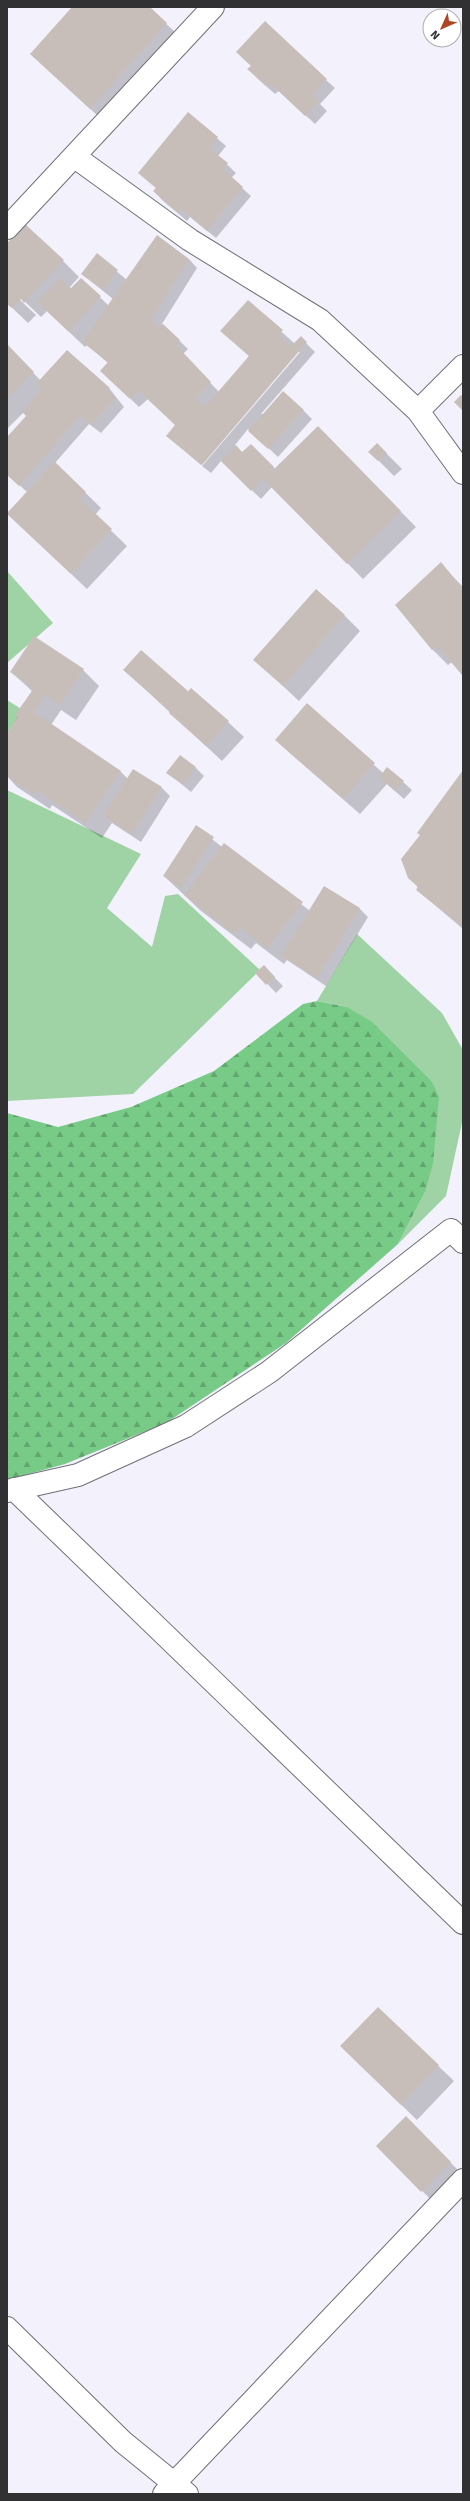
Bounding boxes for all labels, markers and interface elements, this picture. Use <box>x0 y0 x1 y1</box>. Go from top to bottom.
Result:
north arrow <box>422 8 462 48</box>
text: N <box>428 27 443 42</box>

